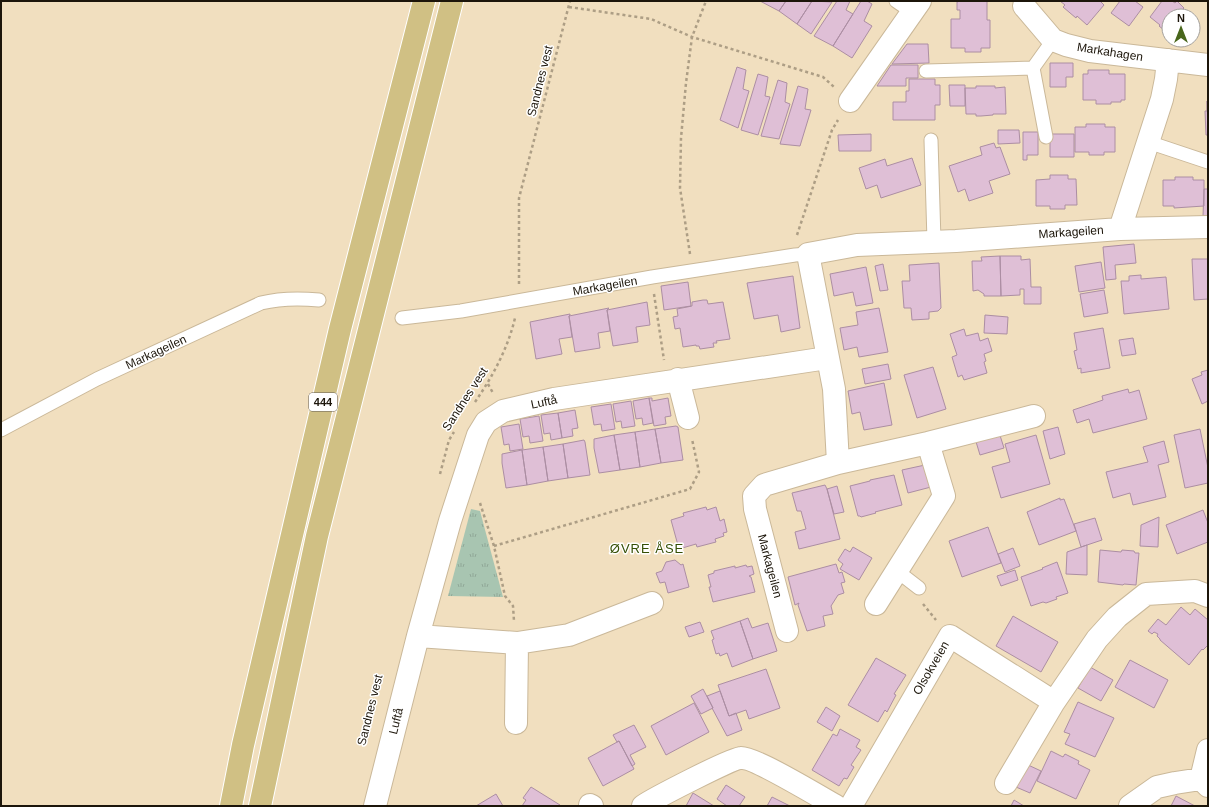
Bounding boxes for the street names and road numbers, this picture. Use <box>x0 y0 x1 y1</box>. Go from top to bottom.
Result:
street label: Markahagen <box>1076 40 1144 64</box>
street label: Sandnes vest <box>524 43 556 118</box>
street label: Markageilen <box>1038 223 1104 241</box>
street label: Markageilen <box>572 273 638 299</box>
street label: Markageilen <box>123 332 189 372</box>
street label: Sandnes vest <box>439 364 491 433</box>
street label: Luftå <box>529 392 559 412</box>
road number: 444 <box>309 393 337 411</box>
street label: Markageilen <box>755 533 785 599</box>
street label: Olsokveien <box>910 639 952 697</box>
street label: Sandnes vest <box>354 672 386 747</box>
street label: Luftå <box>386 706 406 736</box>

